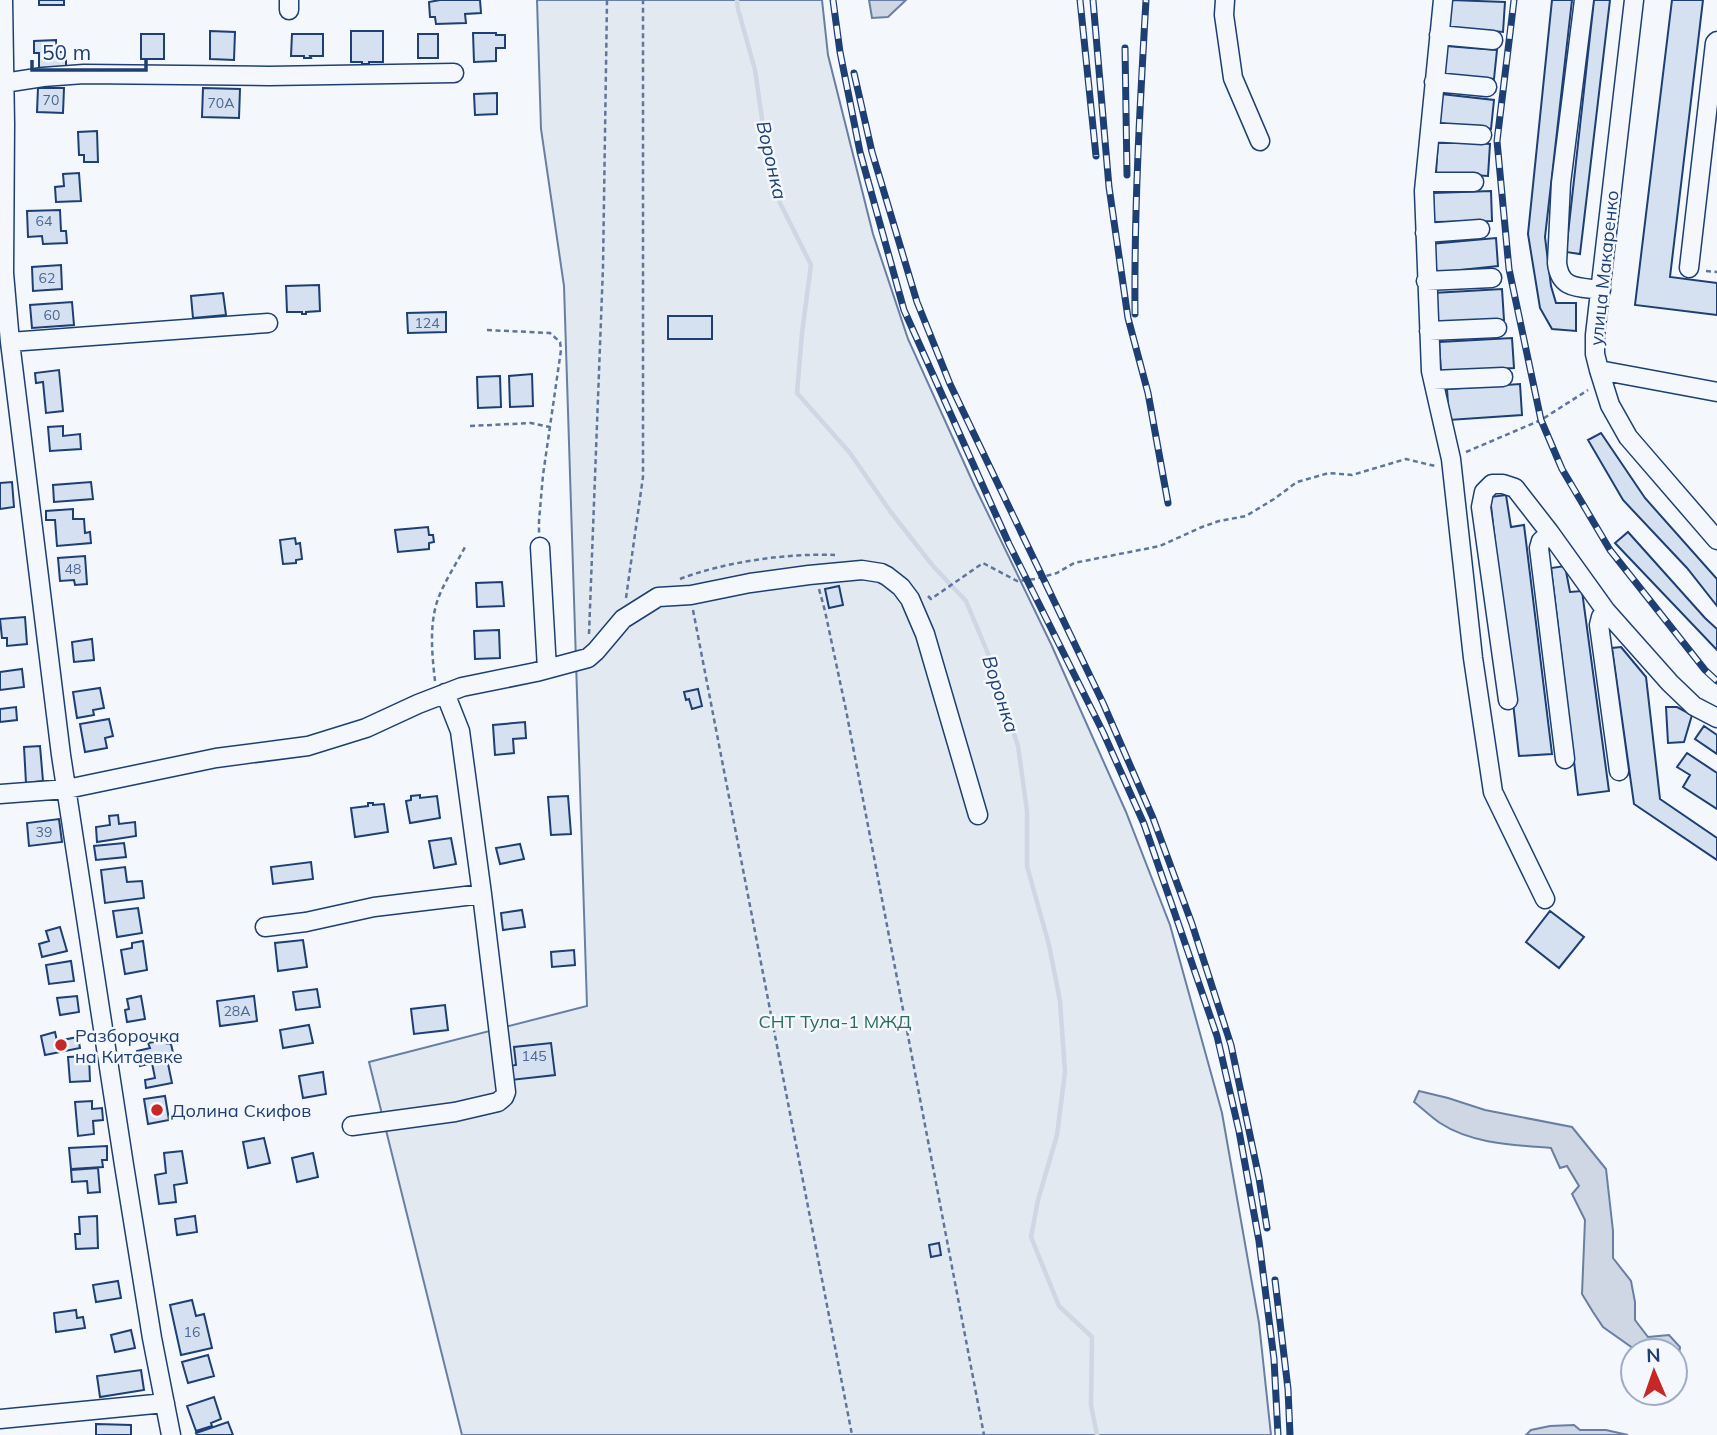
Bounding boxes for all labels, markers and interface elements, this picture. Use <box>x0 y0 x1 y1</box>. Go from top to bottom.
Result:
scale bar <box>32 28 145 72</box>
text: 50 m <box>42 39 91 65</box>
house number: 70 <box>43 91 59 109</box>
house number: 70А <box>207 94 235 112</box>
water label: Воронка <box>751 118 793 202</box>
street label: улица Макаренко <box>1584 189 1624 347</box>
house number: 64 <box>36 212 53 230</box>
house number: 62 <box>39 269 55 287</box>
house number: 60 <box>44 306 60 324</box>
house number: 124 <box>414 314 440 332</box>
house number: 48 <box>65 560 81 578</box>
water label: Воронка <box>977 652 1025 736</box>
house number: 39 <box>36 823 52 841</box>
house number: 28А <box>223 1002 251 1020</box>
park label: СНТ Тула-1 МЖД <box>759 1010 912 1033</box>
place label: Разборочка на Китаевке <box>75 1024 183 1068</box>
marker: Разборочка на Китаевке <box>53 1037 69 1053</box>
house number: 145 <box>521 1047 547 1065</box>
place label: Долина Скифов <box>171 1099 311 1122</box>
marker: Долина Скифов <box>149 1102 165 1118</box>
house number: 16 <box>184 1323 200 1341</box>
north arrow <box>1619 1337 1689 1407</box>
text: N <box>1646 1343 1661 1367</box>

